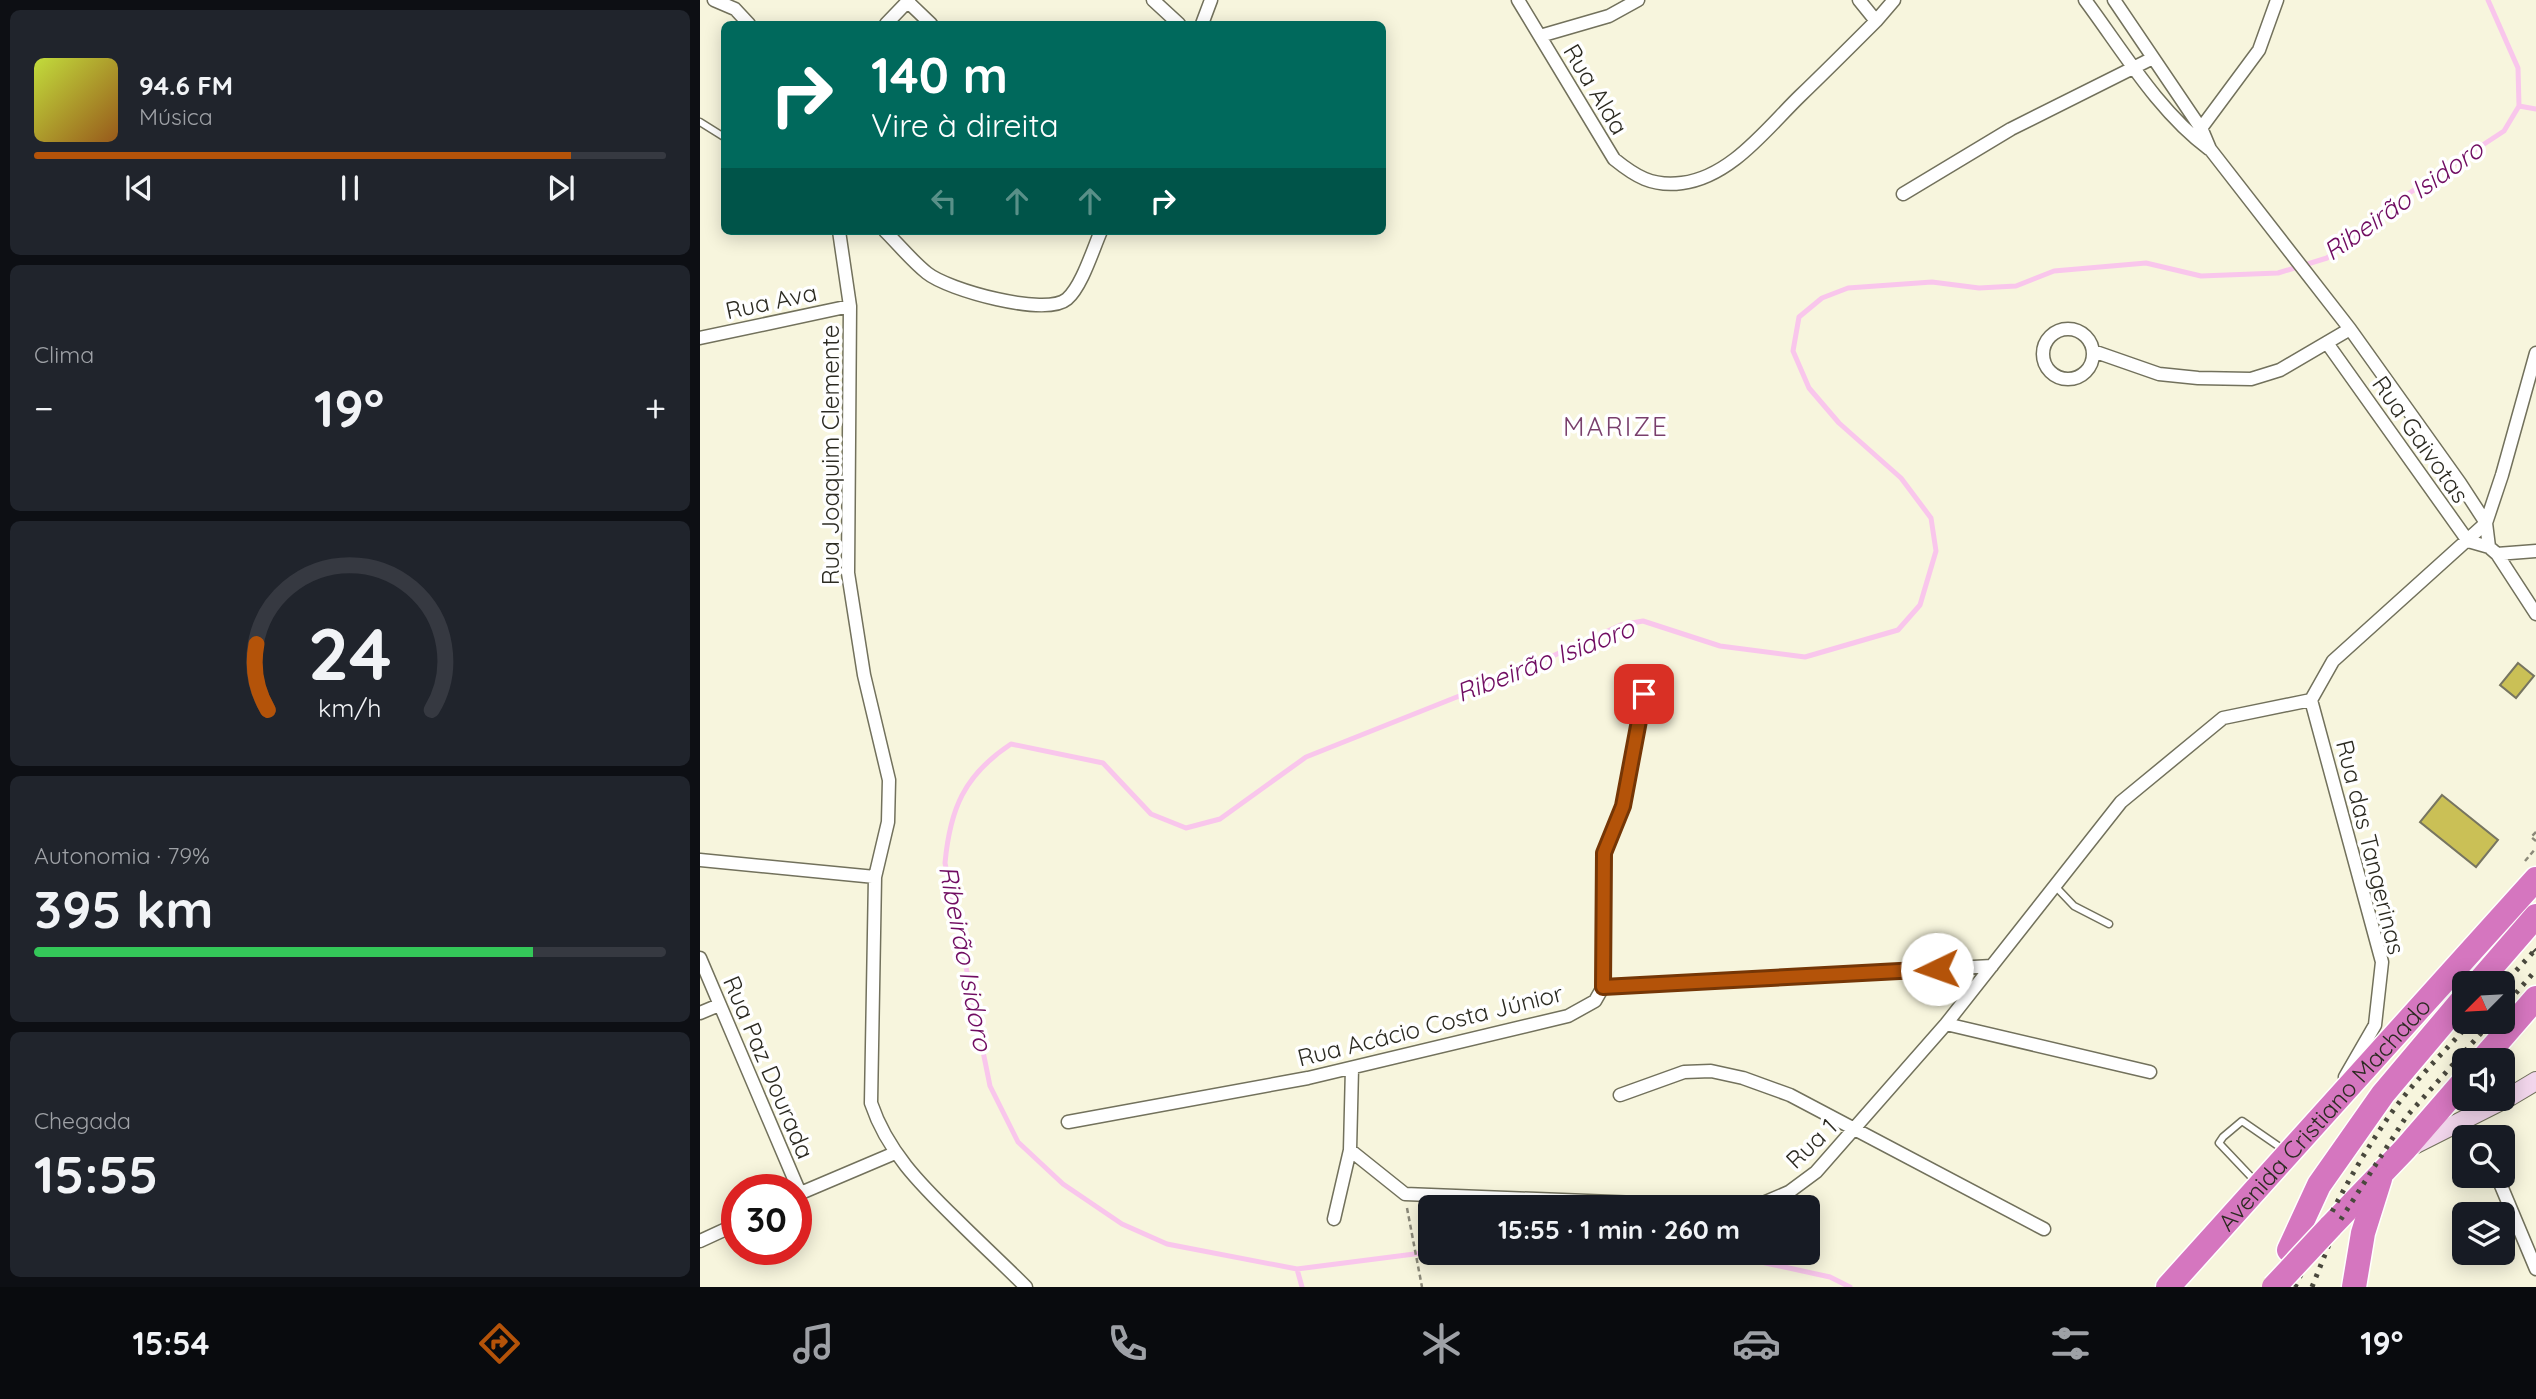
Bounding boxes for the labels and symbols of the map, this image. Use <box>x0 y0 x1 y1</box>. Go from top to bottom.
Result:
street label: Rua Alda <box>1557 38 1635 140</box>
water label: Ribeirão Isidoro <box>2316 132 2491 267</box>
street label: Rua Ava <box>723 277 819 325</box>
street label: Rua Joaquim Clemente <box>815 325 845 585</box>
street label: Rua Gaivotas <box>2366 370 2476 508</box>
district label: MARIZE <box>1563 410 1669 443</box>
water label: Ribeirão Isidoro <box>1451 610 1640 709</box>
pin <box>1614 664 1674 724</box>
street label: Rua das Tangerinas <box>2330 737 2412 957</box>
water label: Ribeirão Isidoro <box>932 863 1000 1055</box>
position arrow <box>1900 932 1974 1006</box>
street label: Rua Paz Dourada <box>717 971 821 1163</box>
north arrow <box>2452 971 2515 1034</box>
street label: Rua Acácio Costa Júnior <box>1294 977 1566 1073</box>
street label: Avenida Cristiano Machado <box>2211 991 2437 1237</box>
street label: Rua 1 <box>1779 1112 1843 1174</box>
speed limit sign: 30 <box>721 1174 812 1265</box>

